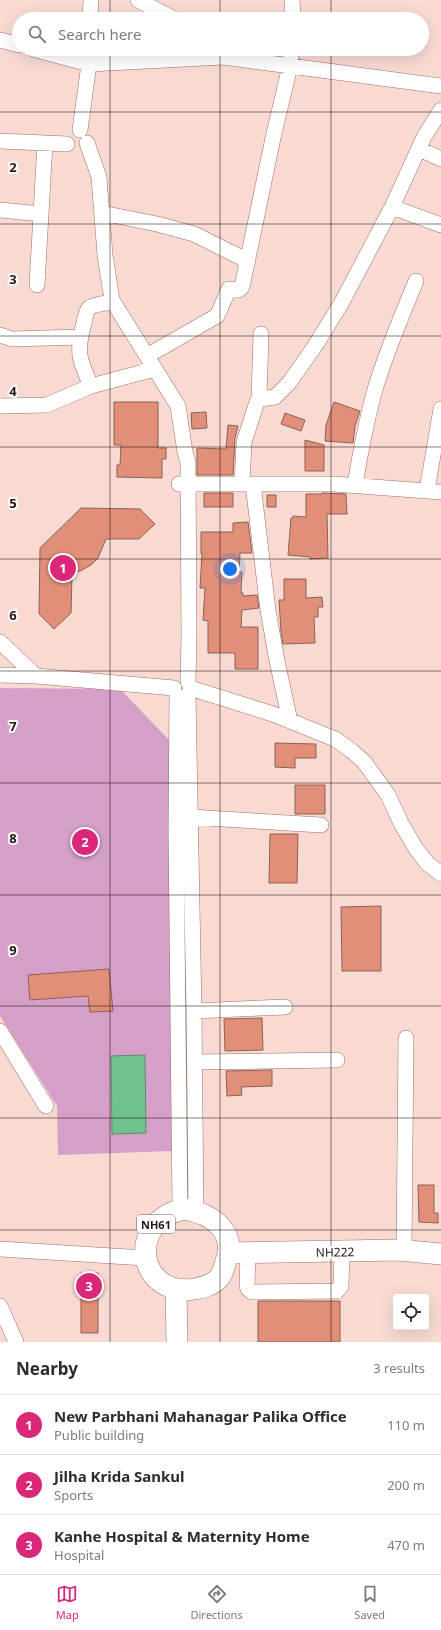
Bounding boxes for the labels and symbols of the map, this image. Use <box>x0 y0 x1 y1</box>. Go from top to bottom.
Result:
text: 2 <box>9 158 17 176</box>
text: 3 <box>9 270 17 288</box>
text: 4 <box>9 382 17 400</box>
text: 5 <box>9 494 17 512</box>
pin: 1 <box>50 553 76 583</box>
your location <box>220 559 240 579</box>
text: 6 <box>9 606 17 624</box>
text: 7 <box>9 717 17 735</box>
pin: 2 <box>72 827 98 857</box>
text: 8 <box>9 829 17 847</box>
text: 9 <box>9 941 17 959</box>
road number: NH61 <box>137 1215 175 1233</box>
street label: NH222 <box>316 1243 355 1261</box>
pin: 3 <box>76 1271 102 1301</box>

